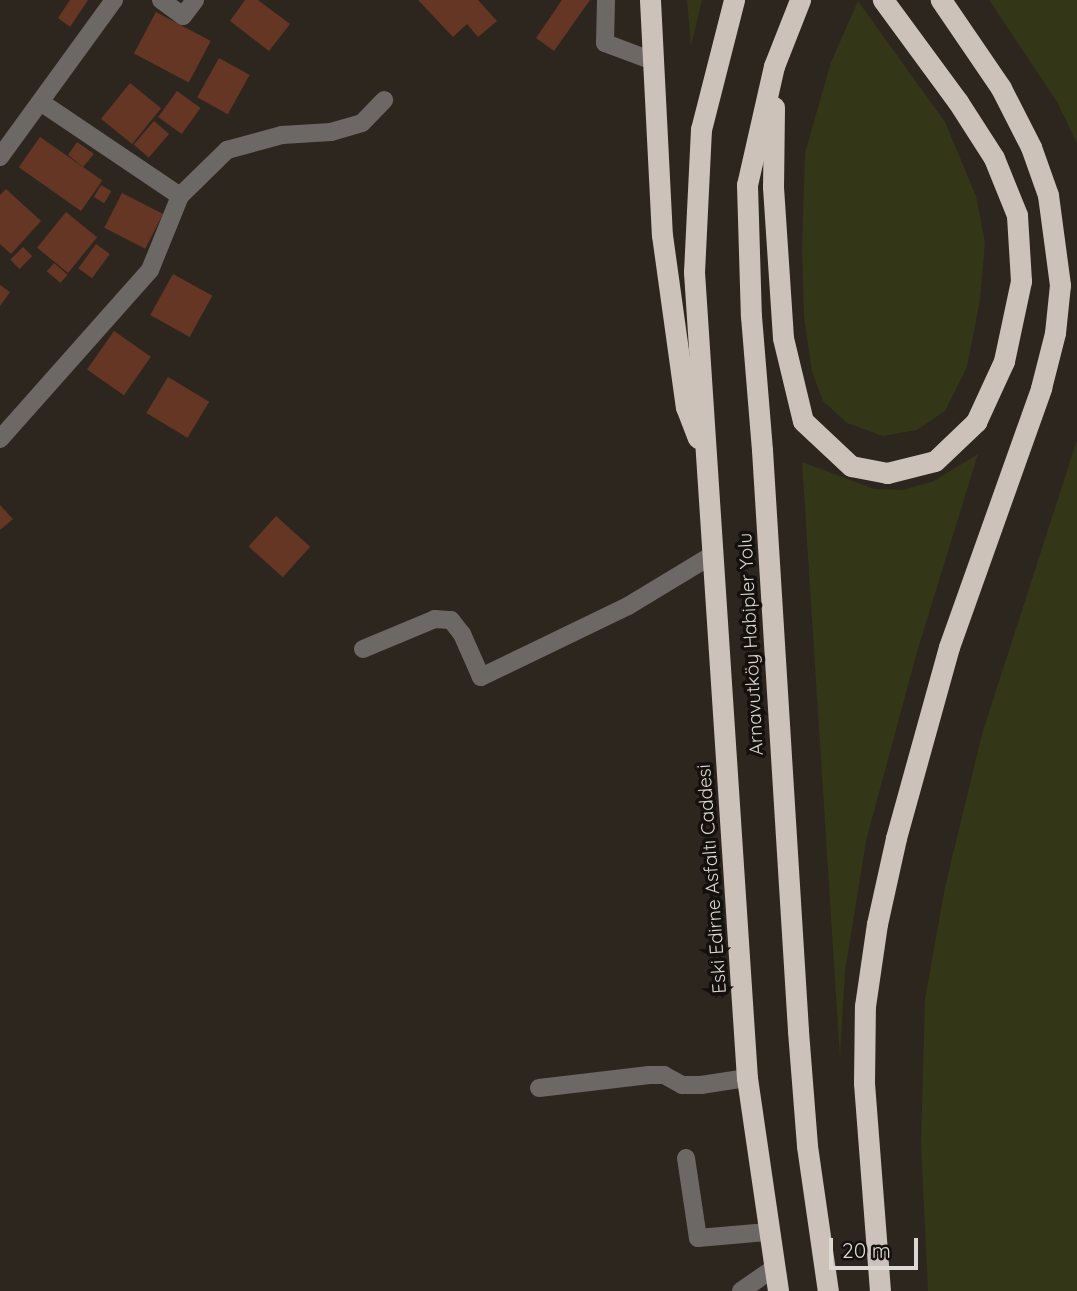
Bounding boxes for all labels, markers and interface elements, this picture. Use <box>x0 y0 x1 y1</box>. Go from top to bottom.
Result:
street label: Arnavutköy Habipler Yolu <box>734 532 768 756</box>
street label: Eski Edirne Asfaltı Caddesi <box>693 764 731 994</box>
scale bar <box>832 1224 921 1268</box>
text: 20 m <box>842 1237 891 1263</box>

